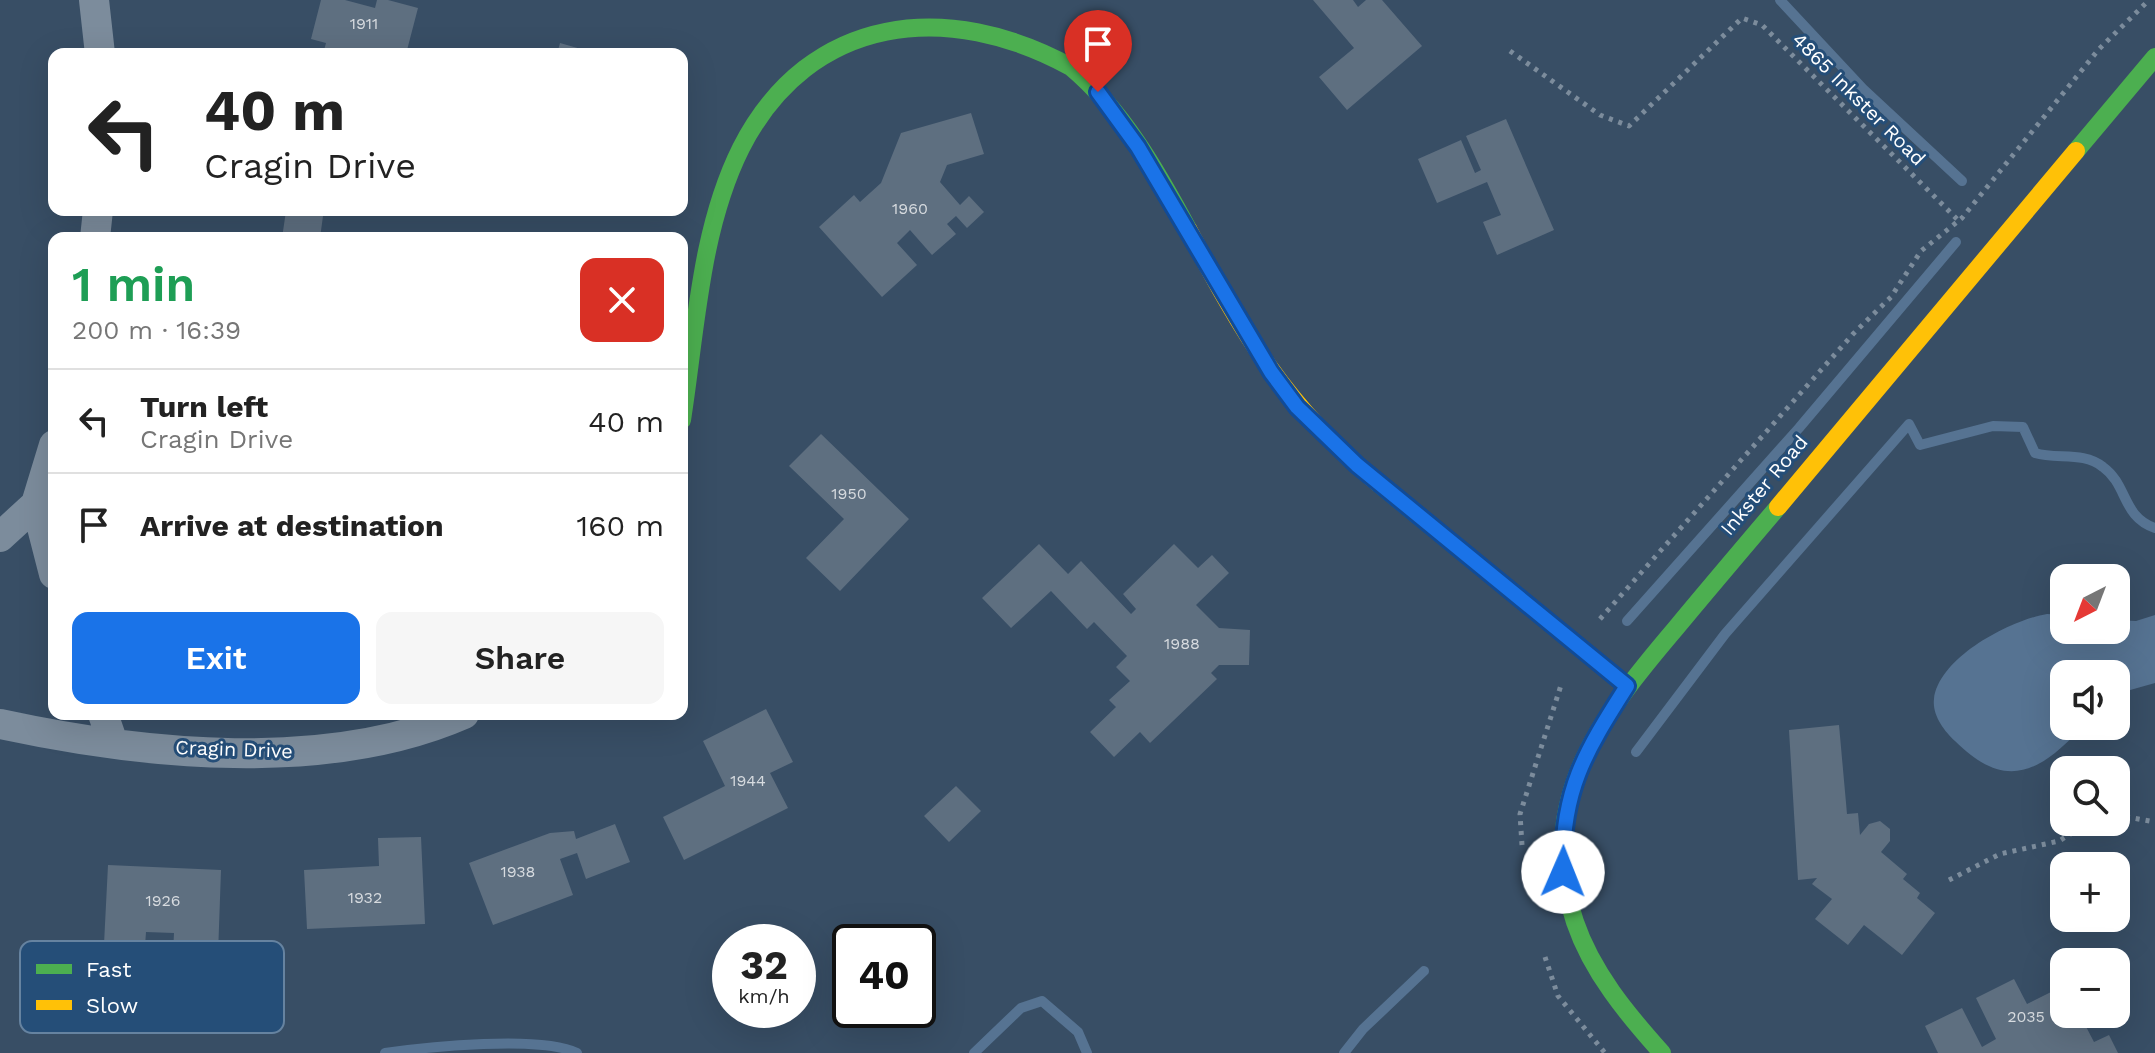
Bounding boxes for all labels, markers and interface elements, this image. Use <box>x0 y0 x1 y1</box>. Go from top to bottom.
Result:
pin <box>1064 10 1132 92</box>
house number: 1911 <box>350 14 378 33</box>
icon: arrive <box>1076 22 1120 66</box>
street label: 4865 Inkster Road <box>1787 27 1931 171</box>
text: 40 m <box>204 78 345 144</box>
icon: left <box>72 80 176 184</box>
text: Cragin Drive <box>204 145 416 187</box>
house number: 1960 <box>892 199 928 218</box>
text: 1 min <box>72 256 195 313</box>
button: close <box>580 258 664 342</box>
text: 200 m · 16:39 <box>72 315 241 345</box>
text: Turn left <box>140 389 268 424</box>
icon: left <box>72 399 116 443</box>
text: 40 m <box>588 404 664 439</box>
text: Cragin Drive <box>140 424 293 454</box>
street label: Inkster Road <box>1715 430 1813 540</box>
house number: 1950 <box>831 484 867 503</box>
icon: arrive <box>72 503 116 547</box>
text: Arrive at destination <box>140 508 444 543</box>
text: 160 m <box>577 508 664 543</box>
north arrow <box>2050 564 2130 644</box>
map controls <box>2050 564 2130 1028</box>
button: Exit <box>72 612 360 704</box>
button: Share <box>376 612 664 704</box>
house number: 1988 <box>1164 634 1200 653</box>
button: sound <box>2050 660 2130 740</box>
street label: Cragin Drive <box>175 735 293 763</box>
button: search <box>2050 756 2130 836</box>
house number: 1944 <box>730 771 766 790</box>
position arrow <box>1521 830 1605 914</box>
button: + <box>2050 852 2130 932</box>
house number: 1938 <box>501 862 535 881</box>
house number: 1932 <box>348 888 382 907</box>
house number: 1926 <box>145 891 181 910</box>
speed limit sign: 40 <box>832 924 936 1028</box>
legend <box>20 941 284 1033</box>
text: 32 <box>740 942 788 989</box>
button: − <box>2050 948 2130 1028</box>
text: Fast <box>86 957 132 982</box>
text: km/h <box>738 984 790 1008</box>
text: Slow <box>86 993 138 1018</box>
house number: 2035 <box>2007 1007 2045 1026</box>

